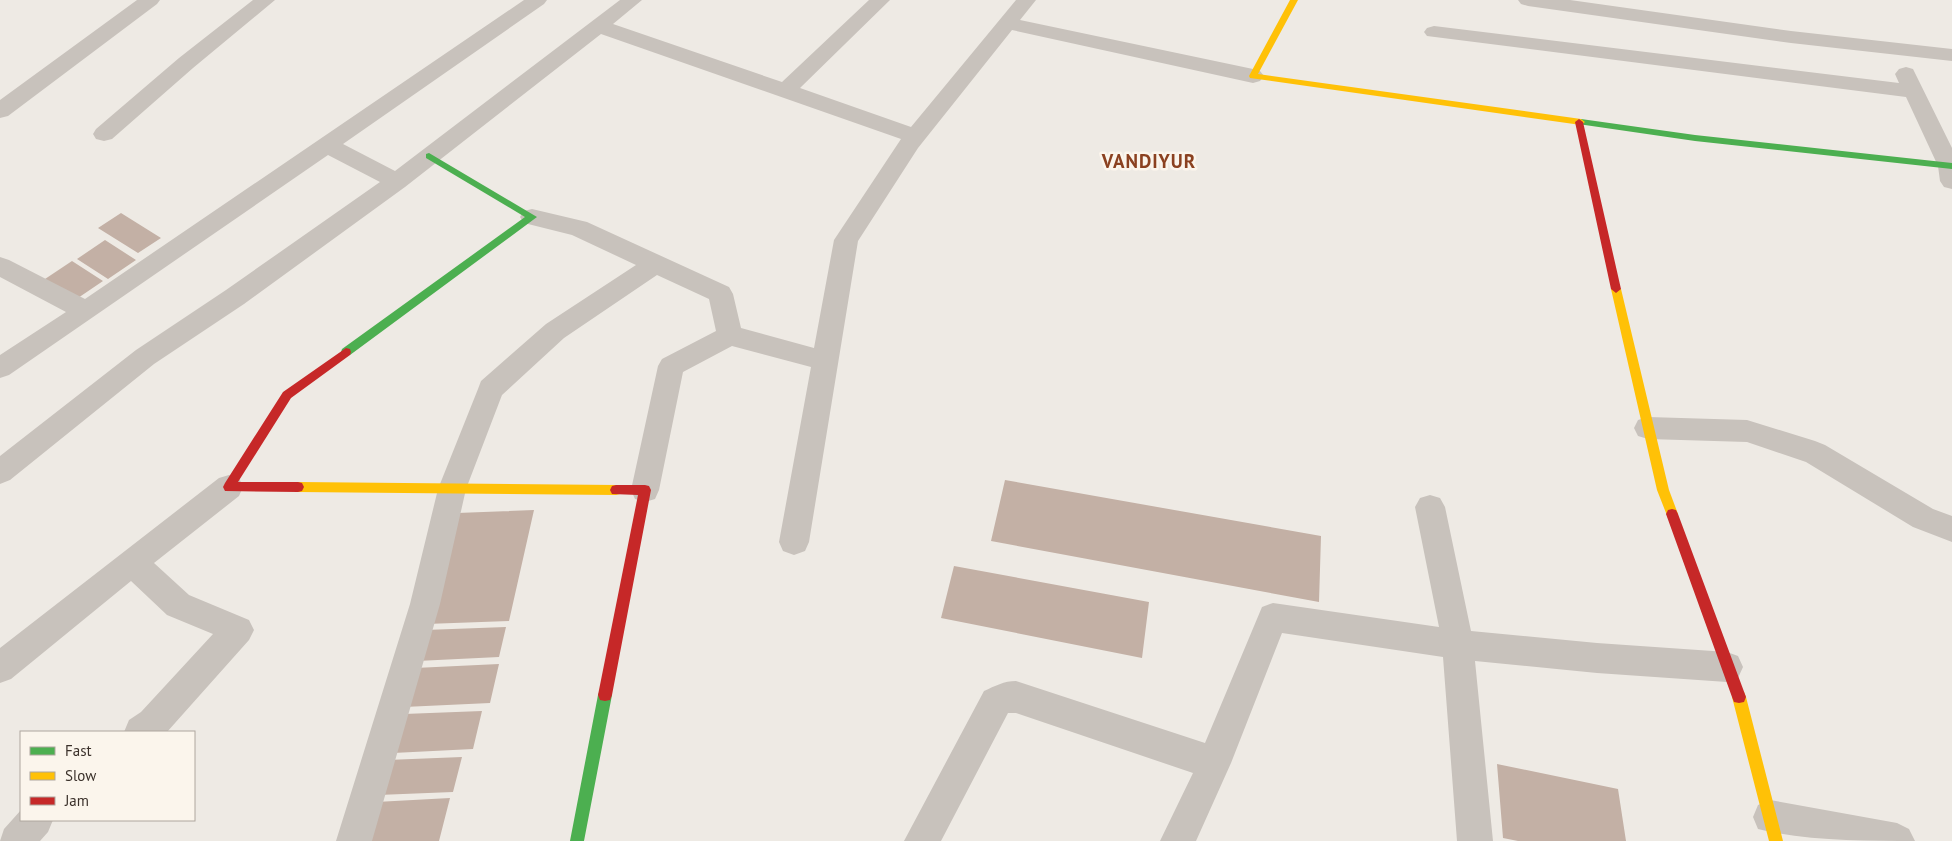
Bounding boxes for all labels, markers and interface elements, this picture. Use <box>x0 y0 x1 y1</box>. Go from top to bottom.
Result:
district label: VANDIYUR <box>1101 149 1196 173</box>
legend <box>20 731 195 821</box>
text: Fast <box>65 741 92 760</box>
text: Slow <box>65 766 96 785</box>
text: Jam <box>64 791 89 810</box>

